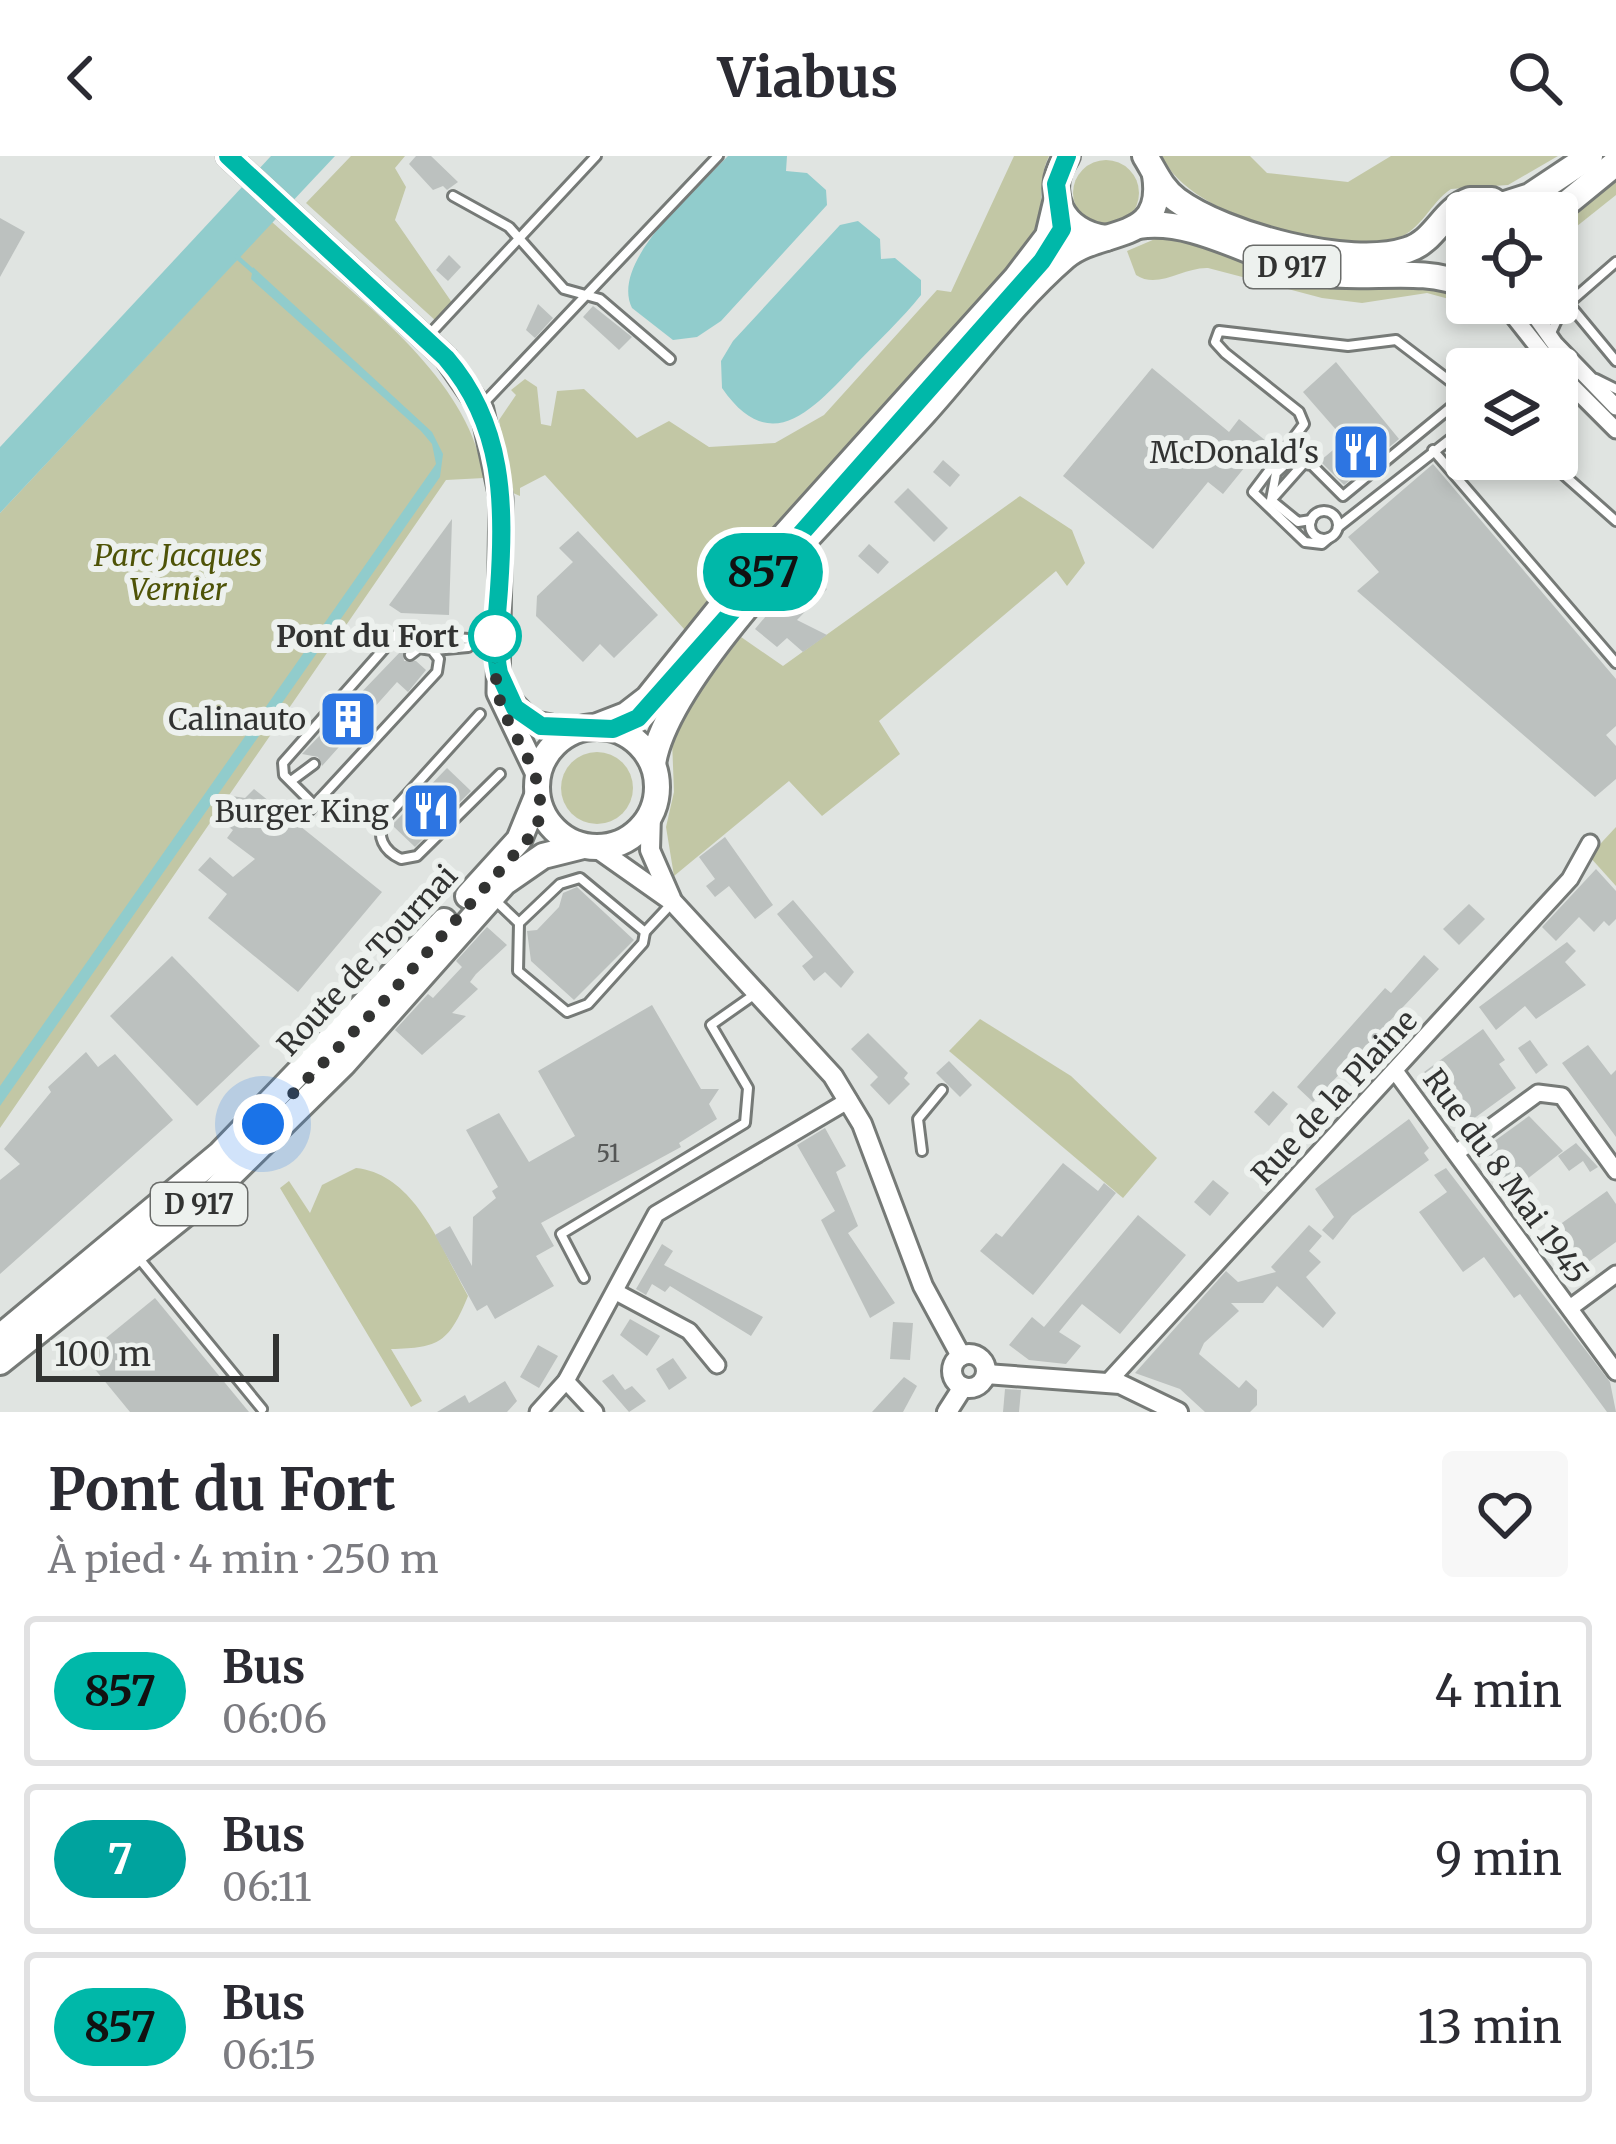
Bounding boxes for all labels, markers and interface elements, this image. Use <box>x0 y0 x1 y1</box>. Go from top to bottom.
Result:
text: Viabus <box>718 44 898 112</box>
icon: back <box>48 45 114 111</box>
icon: search <box>1502 45 1568 111</box>
map controls <box>1446 192 1578 480</box>
button: locate <box>1446 192 1578 324</box>
road number: D 917 <box>1244 246 1340 288</box>
button: layers <box>1446 348 1578 480</box>
restaurant icon: McDonald's <box>1330 421 1392 483</box>
place label: McDonald's <box>1150 433 1319 471</box>
line badge: 857 <box>694 533 832 611</box>
park label: Parc Jacques Vernier <box>94 536 262 608</box>
text: 857 <box>727 546 799 598</box>
marker: Pont du Fort <box>470 611 520 661</box>
place label: Pont du Fort <box>276 617 459 655</box>
building icon: Calinauto <box>317 688 379 750</box>
place label: Calinauto <box>168 700 306 738</box>
restaurant icon: Burger King <box>400 780 462 842</box>
place label: Burger King <box>214 792 389 830</box>
street label: Route de Tournai <box>269 857 465 1063</box>
street label: Rue de la Plaine <box>1243 1002 1425 1192</box>
street label: Rue du 8 Mai 1945 <box>1415 1061 1597 1291</box>
your location <box>233 1094 293 1154</box>
house number: 51 <box>596 1138 620 1169</box>
road number: D 917 <box>151 1183 247 1225</box>
scale bar <box>36 1328 279 1381</box>
text: 100 m <box>54 1334 151 1375</box>
button: heart <box>1442 1451 1568 1577</box>
text: Pont du Fort <box>48 1454 396 1526</box>
text: À pied · 4 min · 250 m <box>48 1535 439 1584</box>
text: Bus <box>222 1639 305 1695</box>
text: 4 min <box>1435 1663 1562 1719</box>
text: 857 <box>84 1665 156 1717</box>
text: 06:06 <box>222 1695 327 1744</box>
text: Bus <box>222 1807 305 1863</box>
text: 9 min <box>1435 1831 1562 1887</box>
text: 7 <box>107 1833 133 1885</box>
text: 06:11 <box>222 1863 312 1912</box>
text: Bus <box>222 1975 305 2031</box>
text: 13 min <box>1417 1999 1562 2055</box>
text: 857 <box>84 2001 156 2053</box>
text: 06:15 <box>222 2031 317 2080</box>

